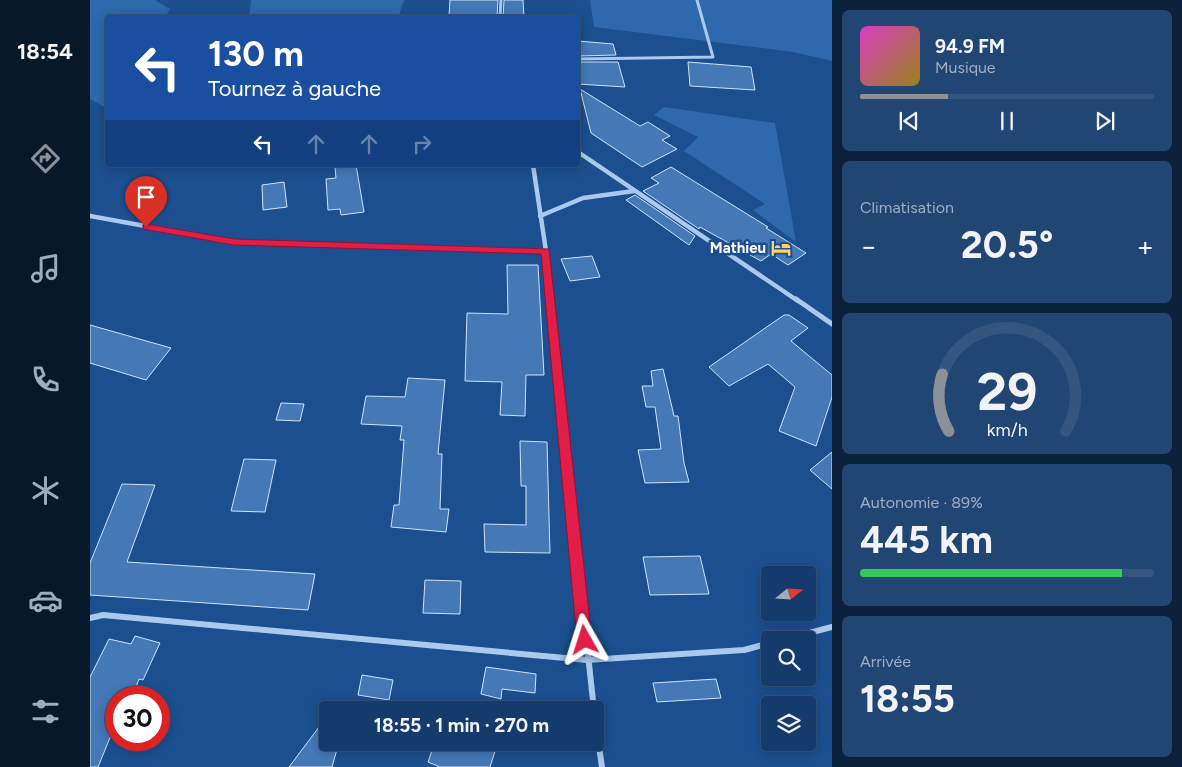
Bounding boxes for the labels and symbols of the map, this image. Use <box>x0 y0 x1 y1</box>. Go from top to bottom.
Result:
pin <box>125 176 167 227</box>
hotel icon: Mathieu <box>770 237 792 259</box>
place label: Mathieu <box>710 239 766 257</box>
north arrow <box>761 566 816 621</box>
position arrow <box>558 613 610 665</box>
speed limit sign: 30 <box>105 686 170 751</box>

